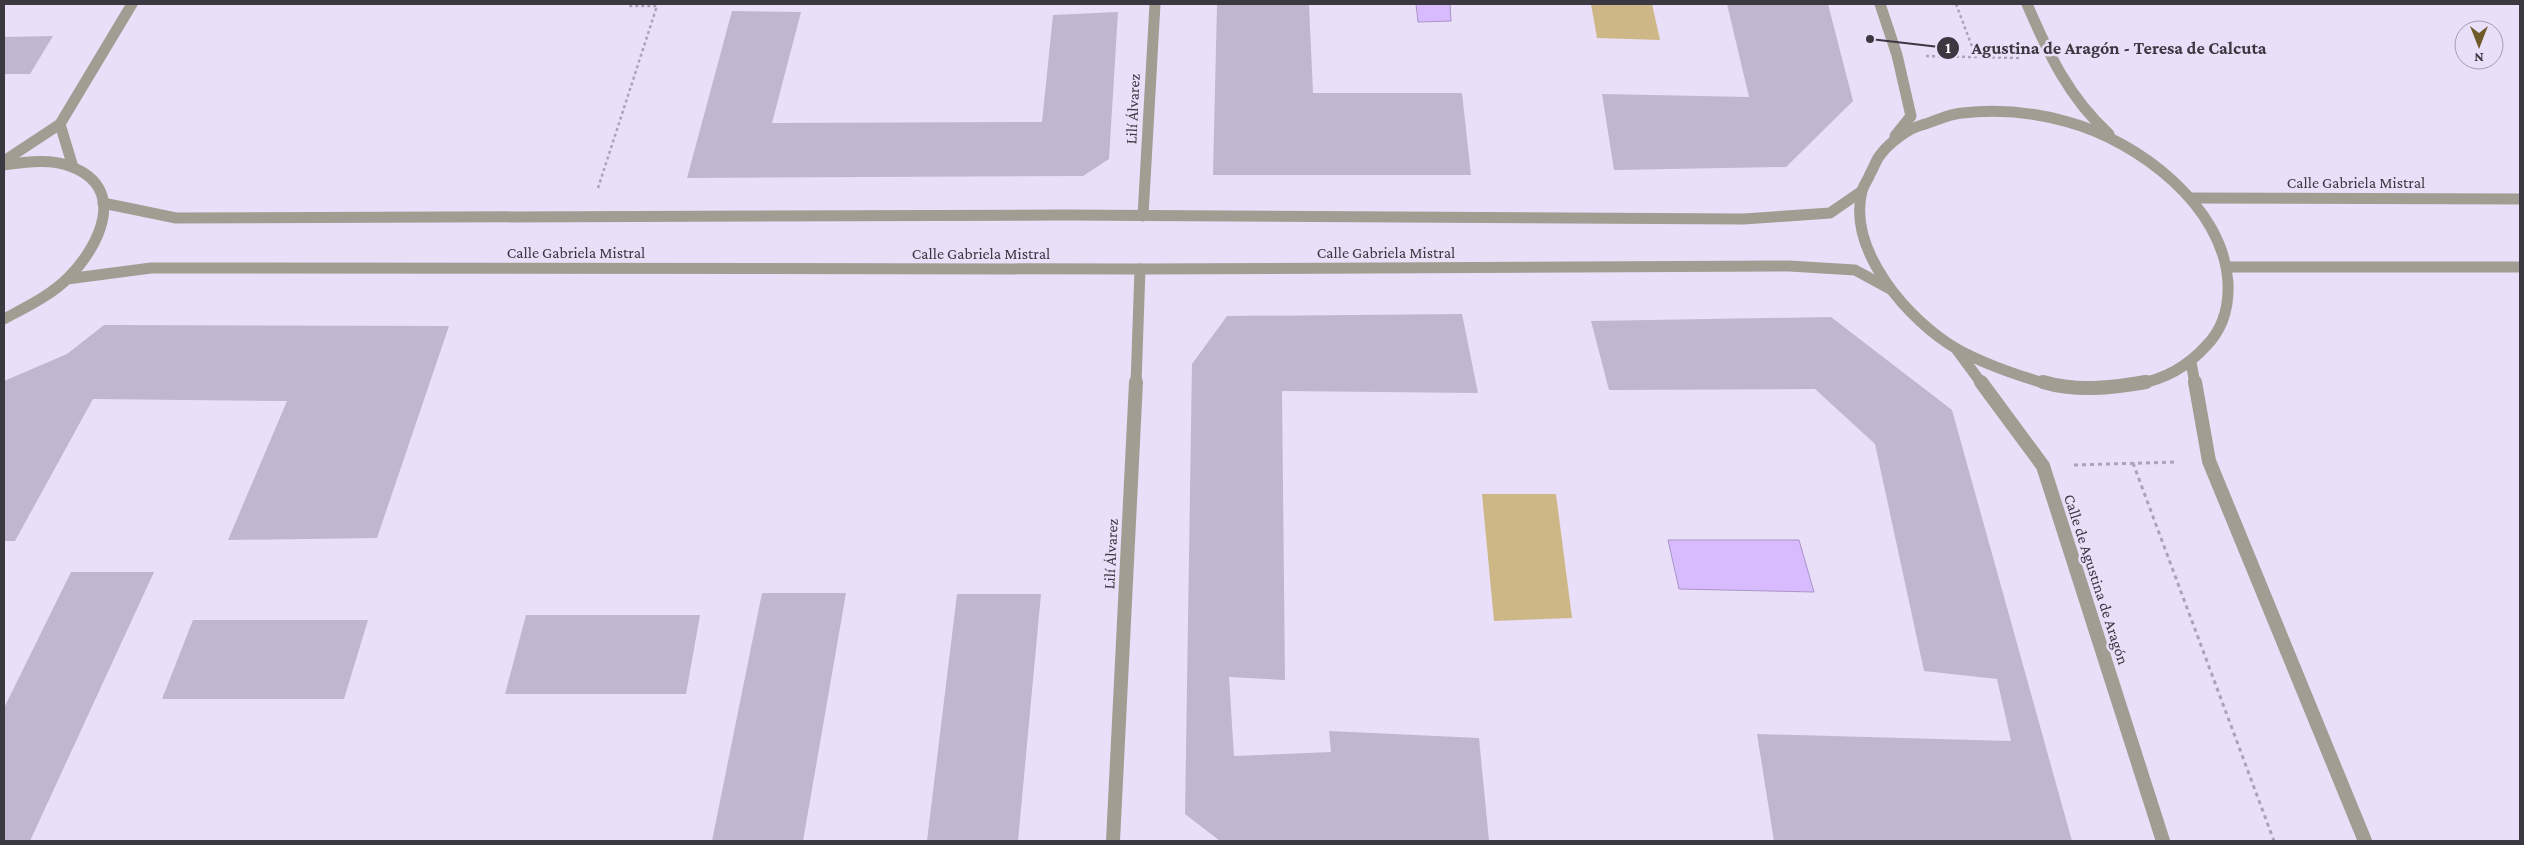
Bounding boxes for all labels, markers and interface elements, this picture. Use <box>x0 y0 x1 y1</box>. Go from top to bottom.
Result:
north arrow <box>2454 20 2504 70</box>
callout: Agustina de Aragón - Teresa de Calcuta <box>1936 32 2276 65</box>
text: Agustina de Aragón - Teresa de Calcuta <box>1970 38 2267 58</box>
text: 1 <box>1945 40 1951 56</box>
text: N <box>2474 50 2484 66</box>
street label: Lilí Álvarez <box>1122 73 1143 145</box>
street label: Calle Gabriela Mistral <box>2287 174 2425 191</box>
street label: Calle Gabriela Mistral <box>507 244 645 261</box>
street label: Calle Gabriela Mistral <box>1317 244 1455 261</box>
street label: Calle Gabriela Mistral <box>912 245 1050 262</box>
street label: Calle de Agustina de Aragón <box>2060 492 2132 667</box>
street label: Lilí Álvarez <box>1100 518 1121 590</box>

